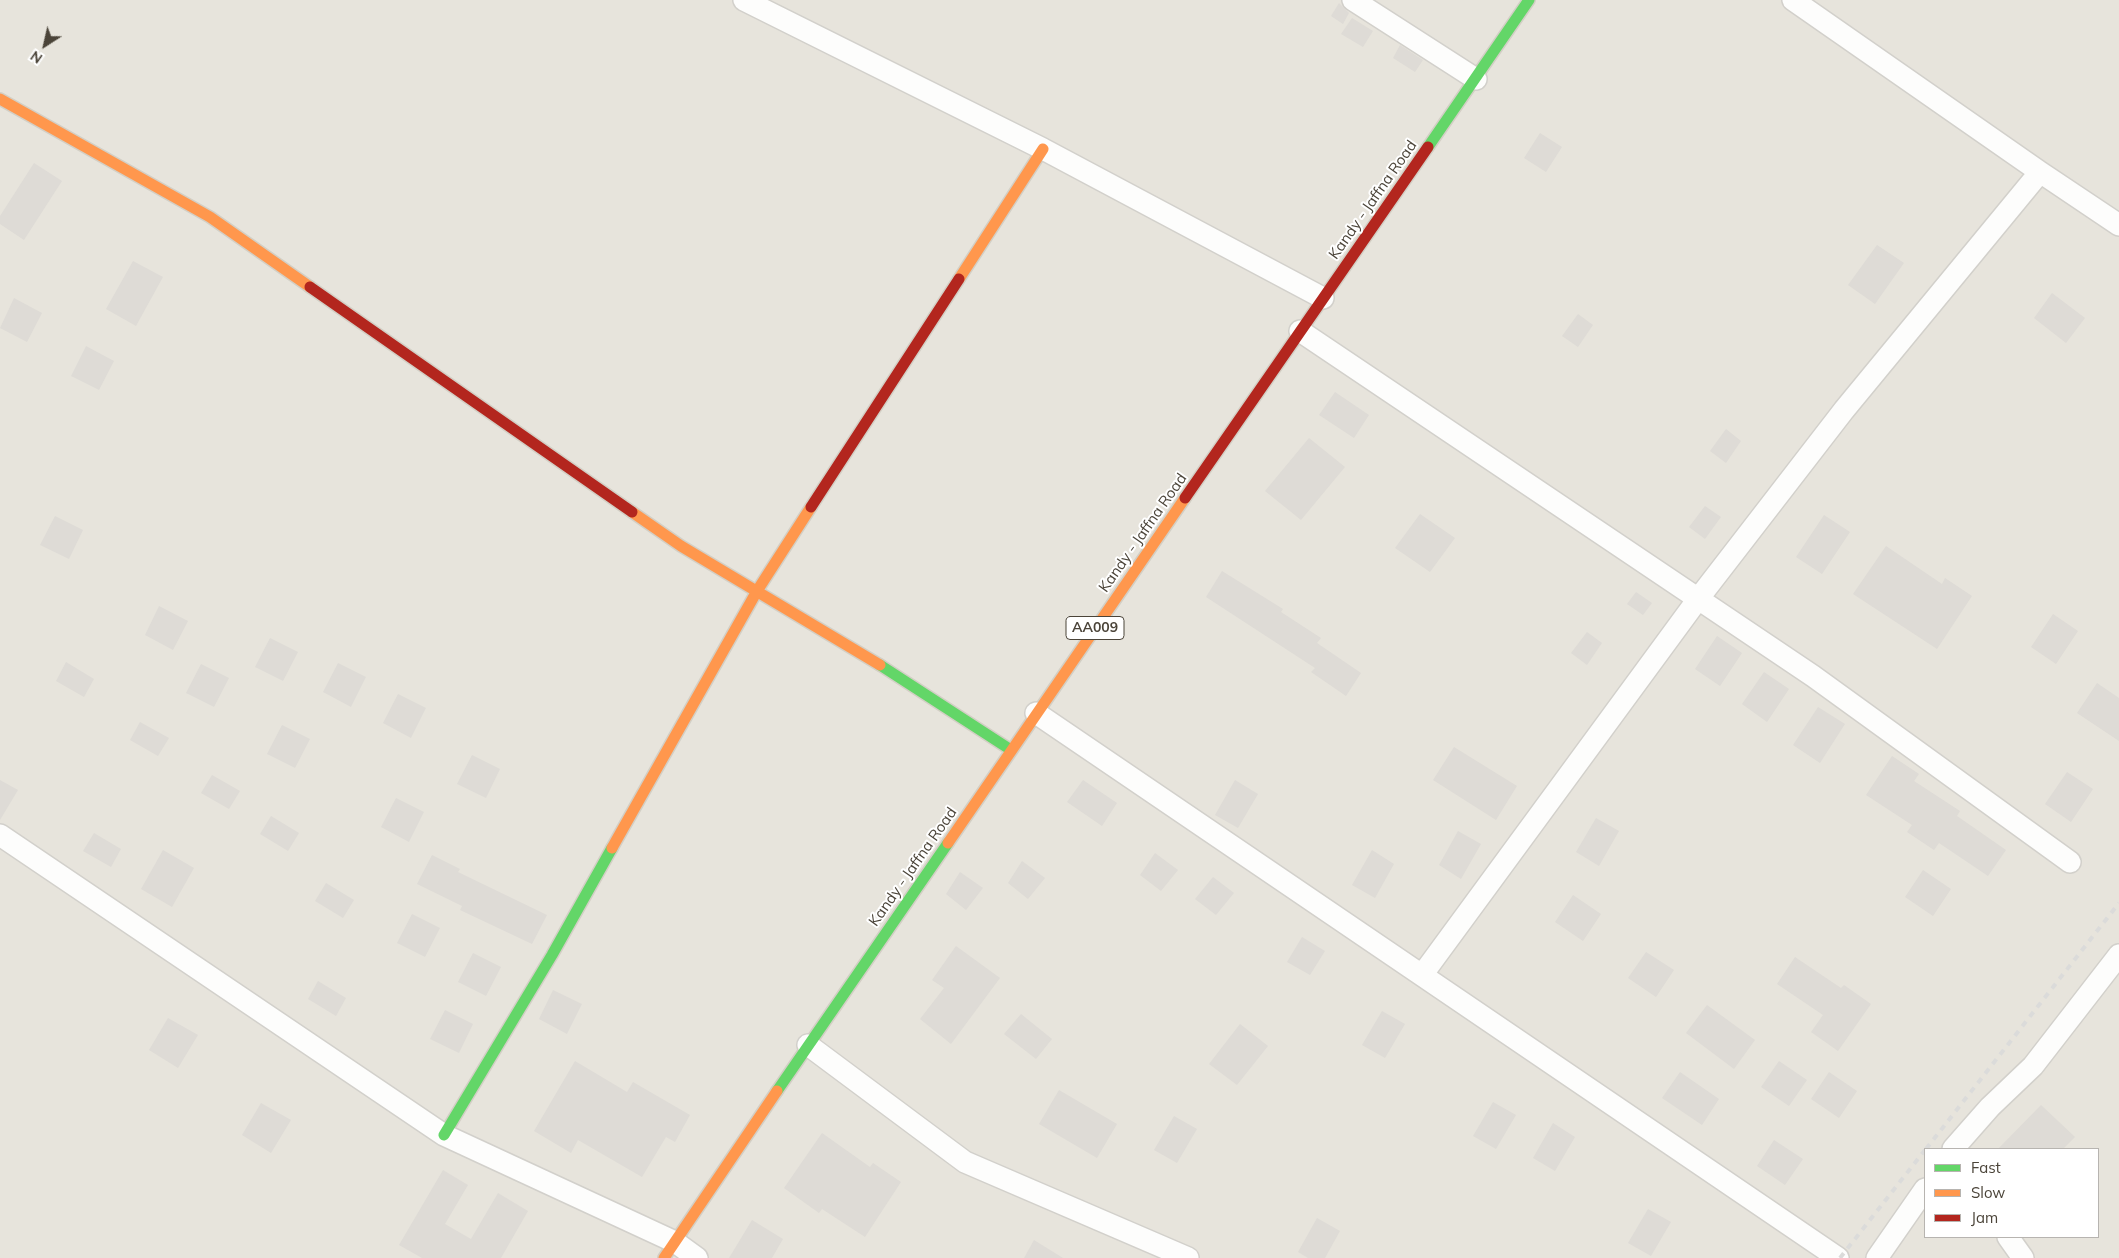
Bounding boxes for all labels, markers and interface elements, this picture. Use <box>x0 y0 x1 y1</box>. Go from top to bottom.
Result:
north arrow <box>20 20 70 70</box>
text: N <box>27 47 46 68</box>
street label: Kandy - Jaffna Road <box>1325 137 1421 263</box>
street label: Kandy - Jaffna Road <box>1095 470 1191 596</box>
road number: AA009 <box>1066 616 1124 640</box>
street label: Kandy - Jaffna Road <box>865 804 961 930</box>
legend <box>1924 1148 2099 1238</box>
text: Fast <box>1971 1158 2001 1177</box>
text: Slow <box>1971 1183 2005 1202</box>
text: Jam <box>1971 1208 1998 1227</box>

